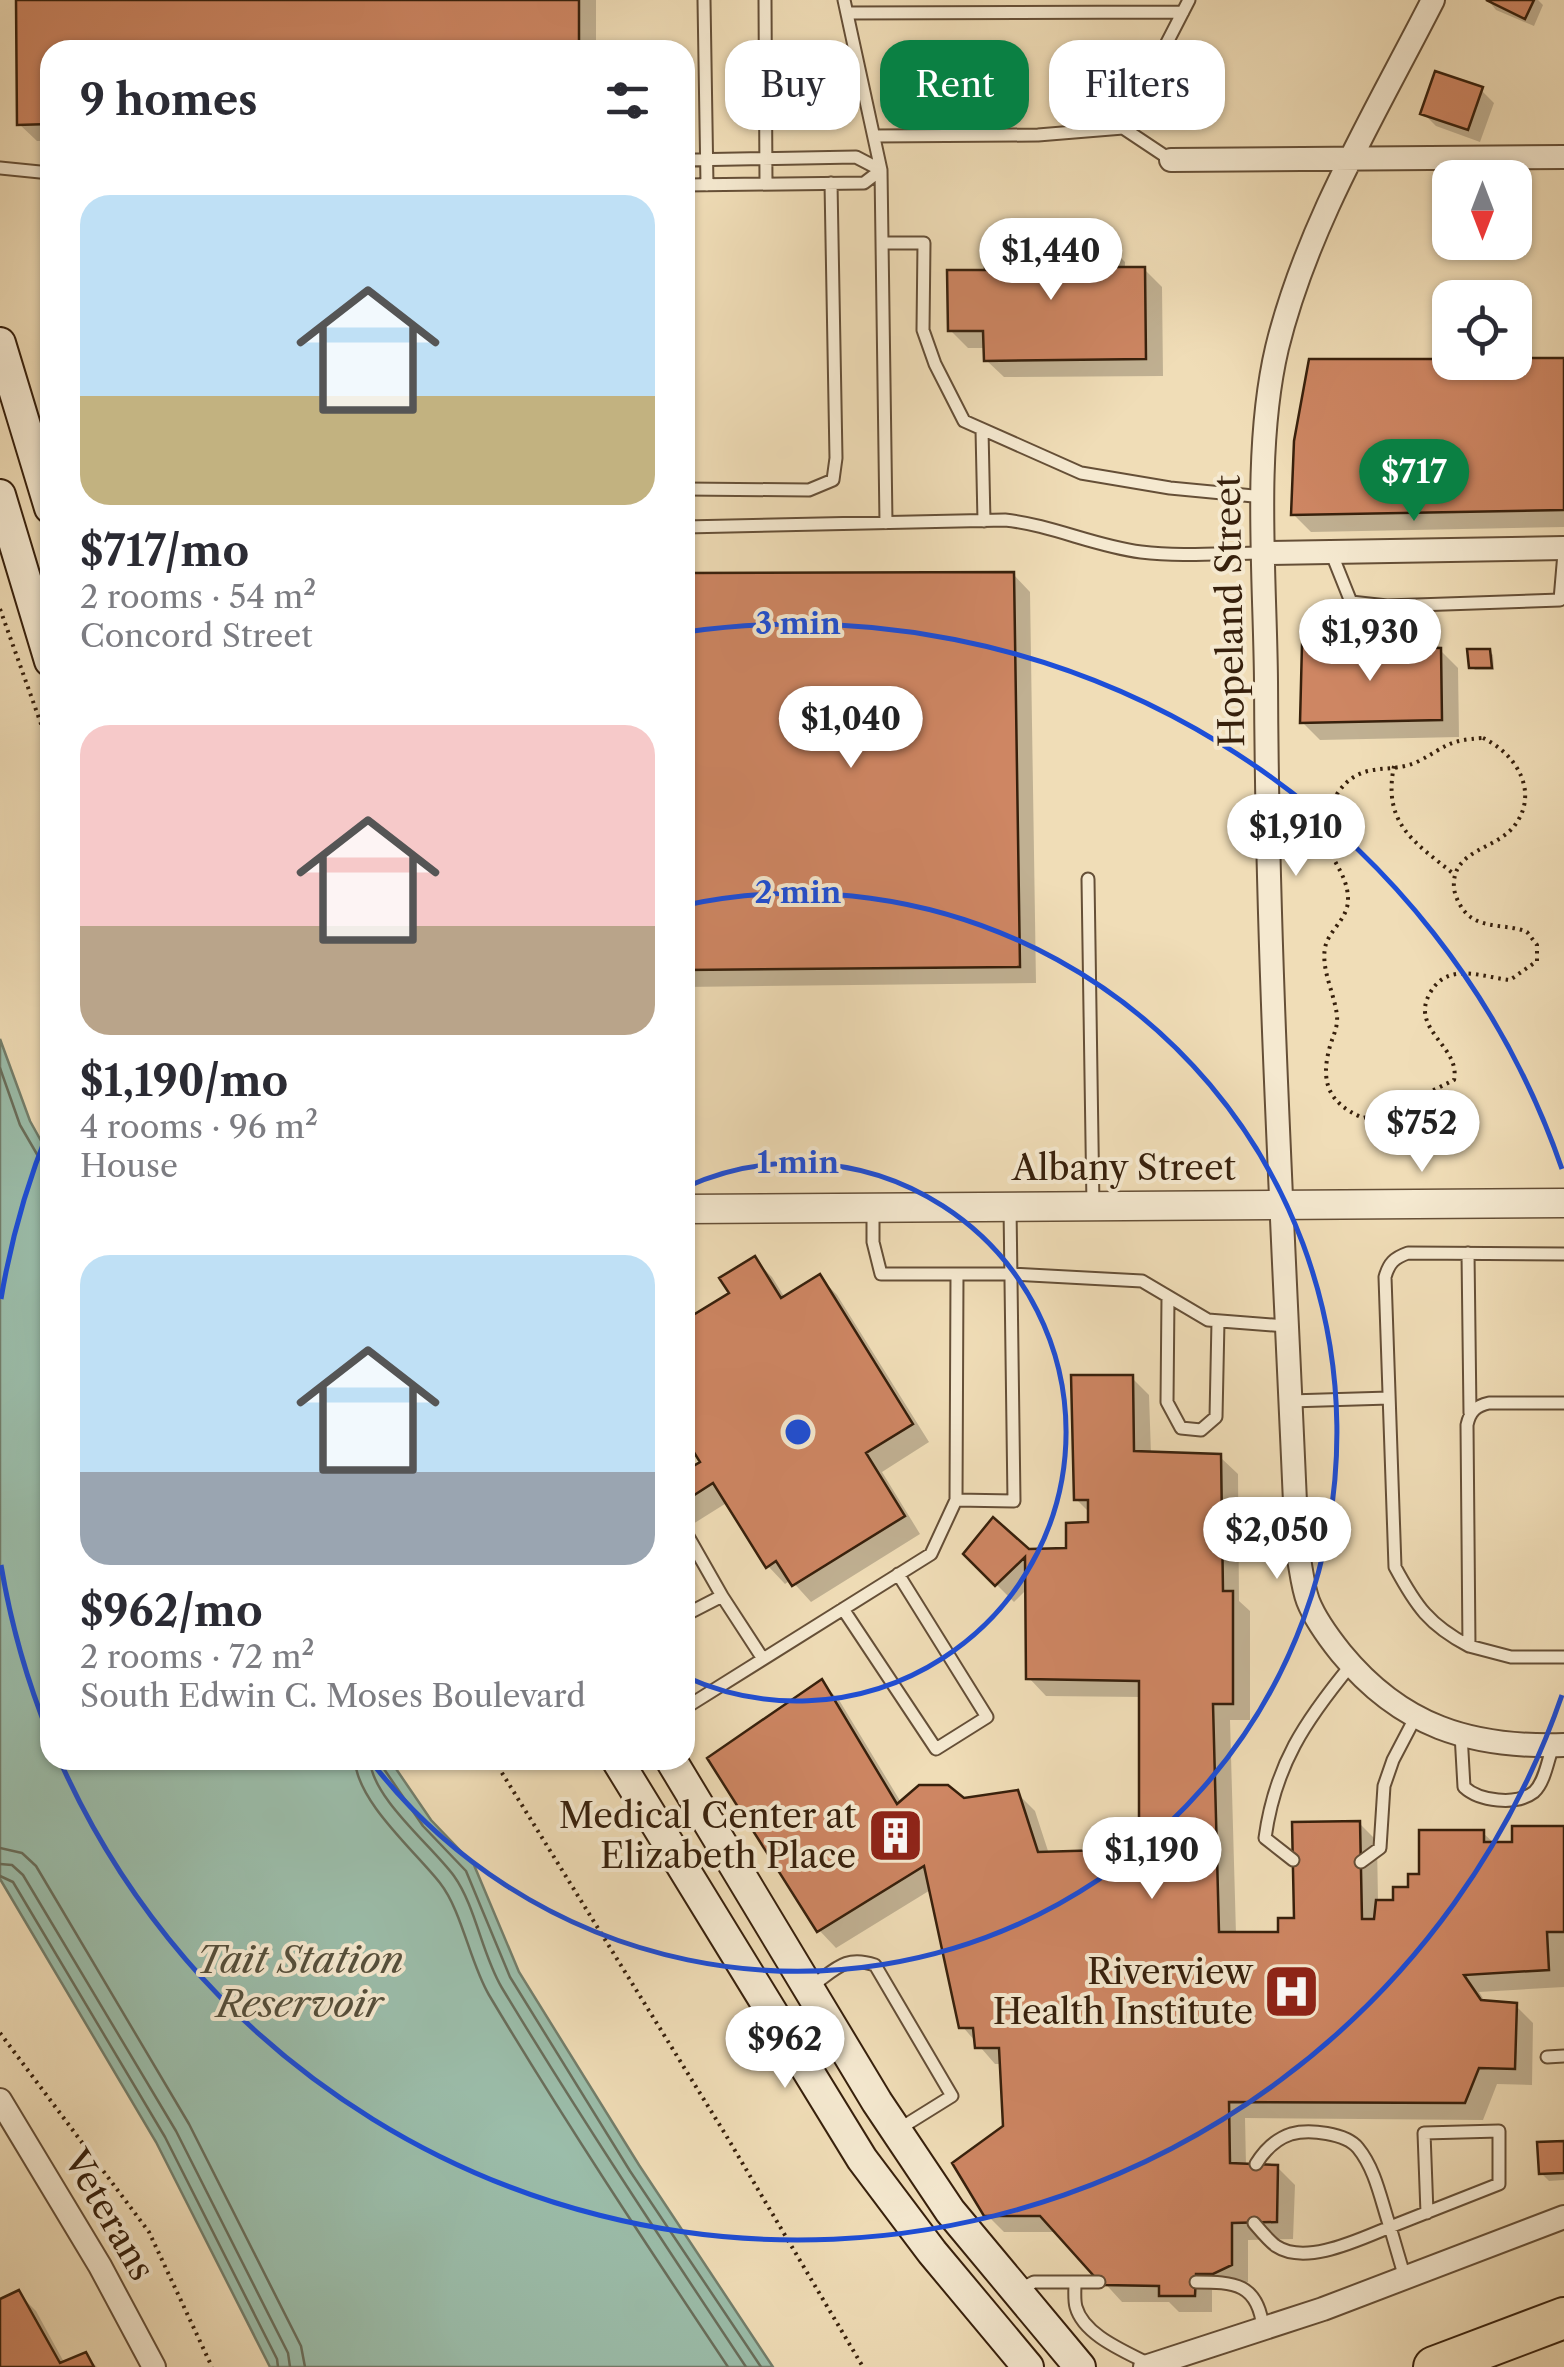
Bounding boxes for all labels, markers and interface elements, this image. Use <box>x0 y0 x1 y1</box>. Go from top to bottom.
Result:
chip: Buy <box>725 40 860 130</box>
chip: Rent <box>880 40 1029 130</box>
chip: Filters <box>1049 40 1225 130</box>
icon: filters <box>600 73 655 128</box>
text: 9 homes <box>80 74 258 126</box>
north arrow <box>1432 160 1532 260</box>
map controls <box>1432 160 1532 380</box>
pin: $1,440 <box>970 218 1132 303</box>
text: $1,440 <box>1001 231 1101 270</box>
icon: home <box>278 260 458 440</box>
button: locate <box>1432 280 1532 380</box>
pin: $717 <box>1355 439 1473 524</box>
text: $717 <box>1381 452 1447 491</box>
street label: Hopeland Street <box>1206 474 1253 748</box>
text: $717/mo <box>80 525 249 577</box>
text: 2 rooms · 54 m² <box>80 577 316 616</box>
pin: $1,930 <box>1289 599 1451 684</box>
text: 3 min <box>755 605 841 642</box>
text: $1,930 <box>1321 612 1419 651</box>
text: Concord Street <box>80 616 313 655</box>
pin: $1,040 <box>770 686 932 771</box>
text: $1,040 <box>801 699 901 738</box>
icon: home <box>278 790 458 970</box>
pin: $1,910 <box>1215 794 1377 879</box>
text: $1,910 <box>1249 807 1343 846</box>
text: 2 min <box>755 874 842 911</box>
text: $1,190/mo <box>80 1055 288 1107</box>
pin: $752 <box>1363 1090 1481 1175</box>
text: $752 <box>1387 1103 1457 1142</box>
text: 4 rooms · 96 m² <box>80 1107 318 1146</box>
text: 1 min <box>757 1144 840 1181</box>
text: House <box>80 1146 178 1185</box>
street label: Albany Street <box>1011 1146 1237 1189</box>
icon: home <box>278 1320 458 1500</box>
centre of rings <box>780 1414 816 1450</box>
pin: $2,050 <box>1196 1497 1358 1582</box>
text: $2,050 <box>1225 1510 1329 1549</box>
text: $962/mo <box>80 1585 263 1637</box>
text: 2 rooms · 72 m² <box>80 1637 315 1676</box>
text: South Edwin C. Moses Boulevard <box>80 1676 586 1715</box>
place label: Medical Center at Elizabeth Place <box>559 1794 857 1877</box>
building icon: Medical Center at Elizabeth Place <box>865 1806 925 1866</box>
pin: $1,190 <box>1071 1817 1233 1902</box>
text: $1,190 <box>1105 1830 1199 1869</box>
water label: Tait Station Reservoir <box>196 1936 404 2027</box>
place label: Riverview Health Institute <box>993 1950 1254 2033</box>
hospital icon: Riverview Health Institute <box>1262 1962 1322 2022</box>
pin: $962 <box>726 2006 844 2091</box>
text: $962 <box>748 2019 823 2058</box>
street label: Veterans <box>54 2141 164 2288</box>

